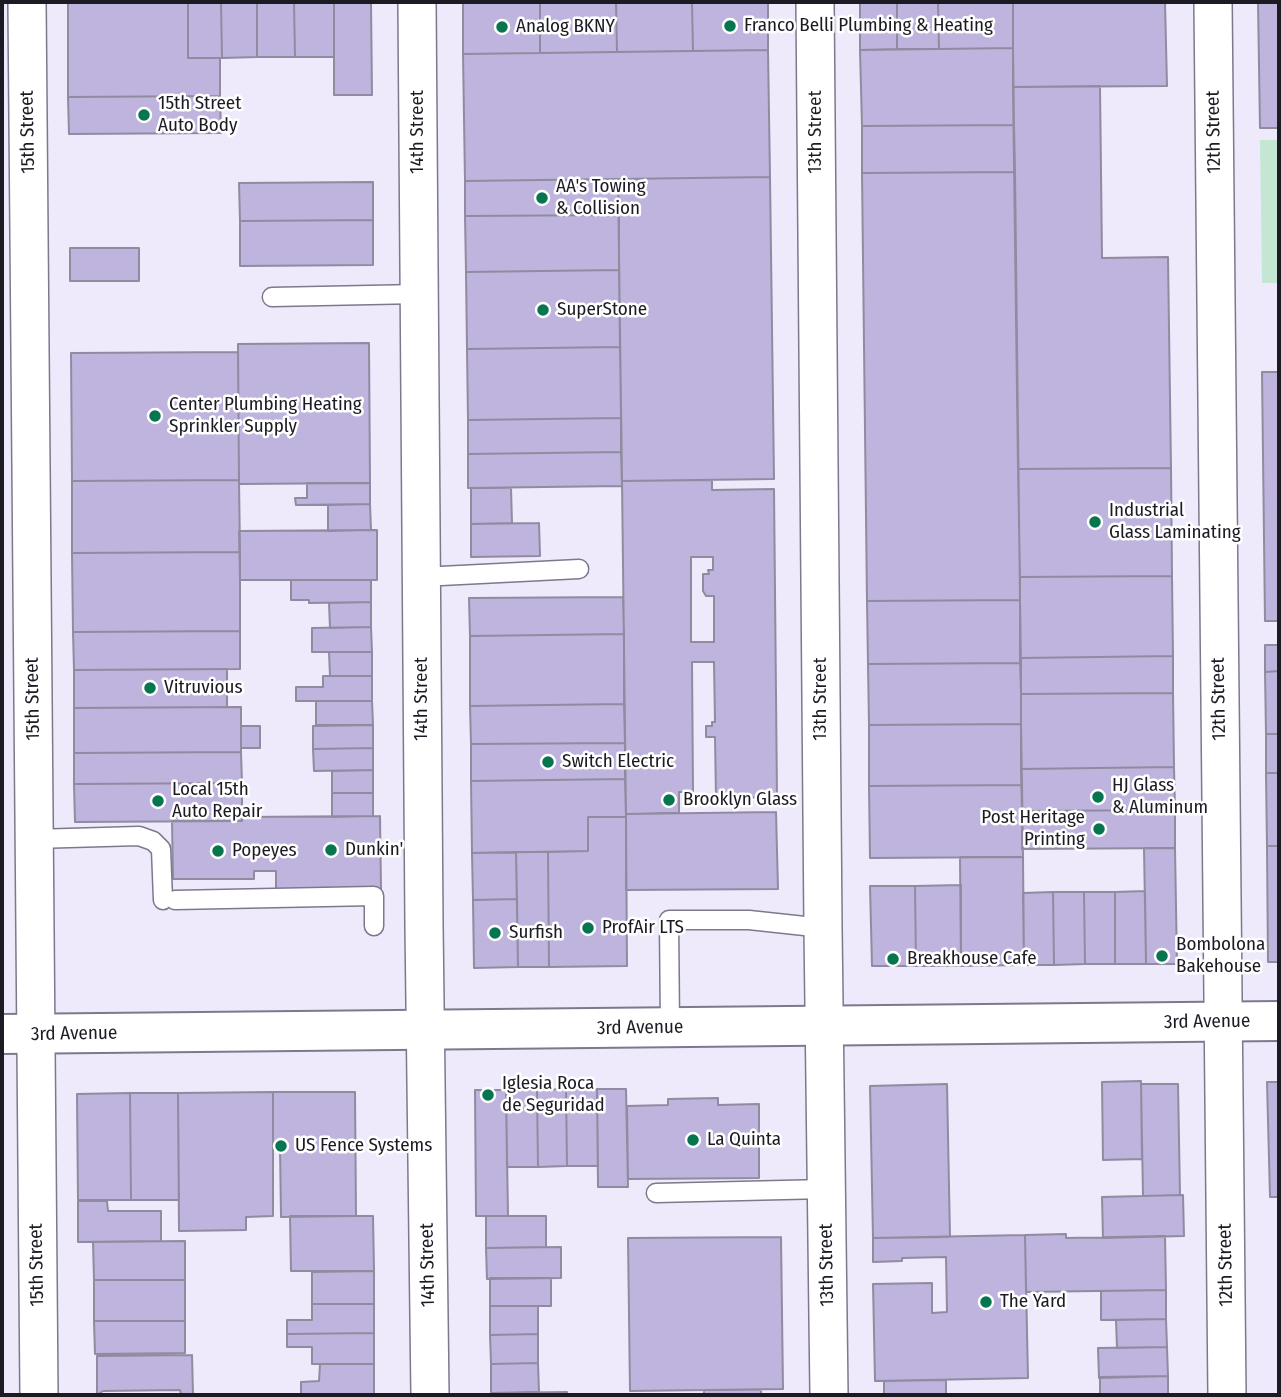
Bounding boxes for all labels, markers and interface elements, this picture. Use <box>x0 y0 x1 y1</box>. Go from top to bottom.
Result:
place label: Franco Belli Plumbing & Heating <box>744 15 993 37</box>
place label: Analog BKNY <box>516 16 615 38</box>
marker: Franco Belli Plumbing & Heating <box>722 18 738 34</box>
marker: Analog BKNY <box>494 19 510 35</box>
street label: 15th Street <box>16 90 40 174</box>
street label: 14th Street <box>407 90 429 174</box>
street label: 13th Street <box>805 90 827 174</box>
street label: 12th Street <box>1202 90 1226 174</box>
place label: 15th Street Auto Body <box>158 93 241 137</box>
marker: 15th Street Auto Body <box>136 107 152 123</box>
place label: AA's Towing & Collision <box>556 176 646 220</box>
marker: AA's Towing & Collision <box>534 190 550 206</box>
place label: SuperStone <box>557 299 647 321</box>
marker: SuperStone <box>535 302 551 318</box>
place label: Center Plumbing Heating Sprinkler Supply <box>169 394 362 438</box>
marker: Center Plumbing Heating Sprinkler Supply <box>147 408 163 424</box>
place label: Industrial Glass Laminating <box>1109 500 1241 544</box>
marker: Industrial Glass Laminating <box>1087 514 1103 530</box>
street label: 15th Street <box>21 657 45 741</box>
street label: 14th Street <box>411 657 433 741</box>
street label: 13th Street <box>810 657 832 741</box>
street label: 12th Street <box>1207 657 1231 741</box>
place label: Vitruvious <box>164 677 243 699</box>
marker: Vitruvious <box>142 680 158 696</box>
place label: Switch Electric <box>562 751 674 773</box>
marker: Switch Electric <box>540 754 556 770</box>
place label: HJ Glass & Aluminum <box>1112 775 1208 819</box>
place label: Local 15th Auto Repair <box>172 779 262 823</box>
place label: Brooklyn Glass <box>683 789 797 811</box>
marker: HJ Glass & Aluminum <box>1090 789 1106 805</box>
marker: Brooklyn Glass <box>661 792 677 808</box>
marker: Local 15th Auto Repair <box>150 793 166 809</box>
place label: Post Heritage Printing <box>981 807 1085 851</box>
marker: Post Heritage Printing <box>1091 821 1107 837</box>
place label: Dunkin' <box>345 839 403 861</box>
place label: Popeyes <box>232 840 297 862</box>
marker: Dunkin' <box>323 842 339 858</box>
marker: Popeyes <box>210 843 226 859</box>
place label: ProfAir LTS <box>602 917 684 939</box>
marker: ProfAir LTS <box>580 920 596 936</box>
place label: Surfish <box>509 922 563 944</box>
marker: Surfish <box>487 925 503 941</box>
place label: Bombolona Bakehouse <box>1176 934 1265 978</box>
place label: Breakhouse Cafe <box>907 948 1037 970</box>
marker: Bombolona Bakehouse <box>1154 948 1170 964</box>
marker: Breakhouse Cafe <box>885 951 901 967</box>
street label: 3rd Avenue <box>1164 1010 1250 1034</box>
street label: 3rd Avenue <box>597 1016 683 1040</box>
street label: 3rd Avenue <box>31 1022 117 1046</box>
place label: Iglesia Roca de Seguridad <box>502 1073 605 1117</box>
marker: Iglesia Roca de Seguridad <box>480 1087 496 1103</box>
place label: La Quinta <box>707 1129 781 1151</box>
marker: La Quinta <box>685 1132 701 1148</box>
place label: US Fence Systems <box>295 1135 432 1157</box>
marker: US Fence Systems <box>273 1138 289 1154</box>
street label: 15th Street <box>25 1223 49 1307</box>
street label: 14th Street <box>416 1223 440 1307</box>
street label: 13th Street <box>815 1223 839 1307</box>
street label: 12th Street <box>1214 1223 1238 1307</box>
place label: The Yard <box>1000 1291 1066 1313</box>
marker: The Yard <box>978 1294 994 1310</box>

